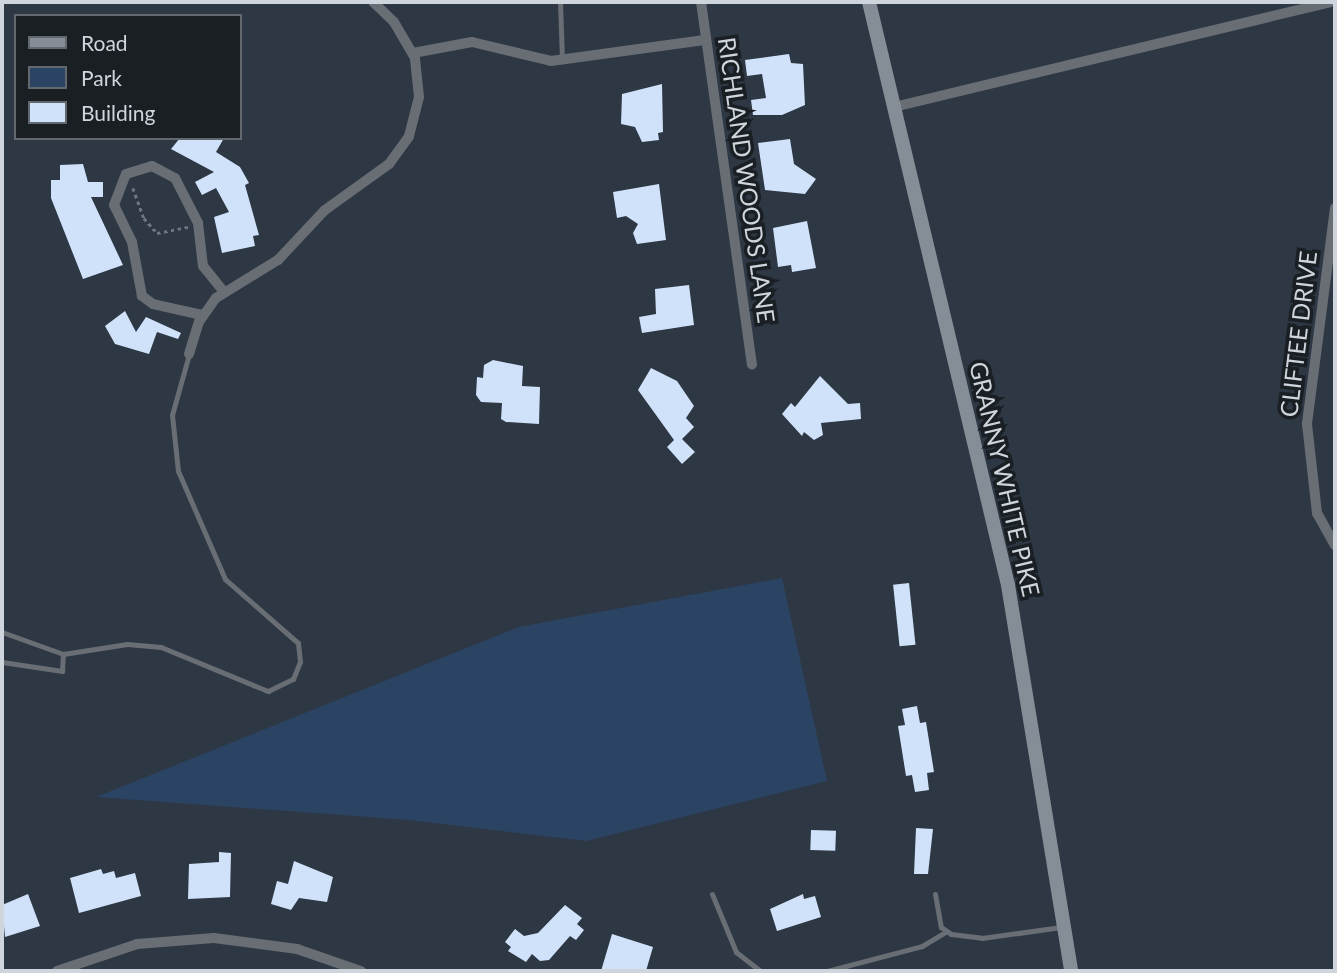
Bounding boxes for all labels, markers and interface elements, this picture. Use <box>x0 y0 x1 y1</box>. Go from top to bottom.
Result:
legend <box>14 14 242 140</box>
text: Road <box>81 30 128 55</box>
street label: RICHLAND WOODS LANE <box>713 35 781 325</box>
text: Park <box>81 65 122 90</box>
text: Building <box>81 100 156 125</box>
street label: CLIFTEE DRIVE <box>1274 249 1322 419</box>
street label: GRANNY WHITE PIKE <box>964 358 1046 600</box>

